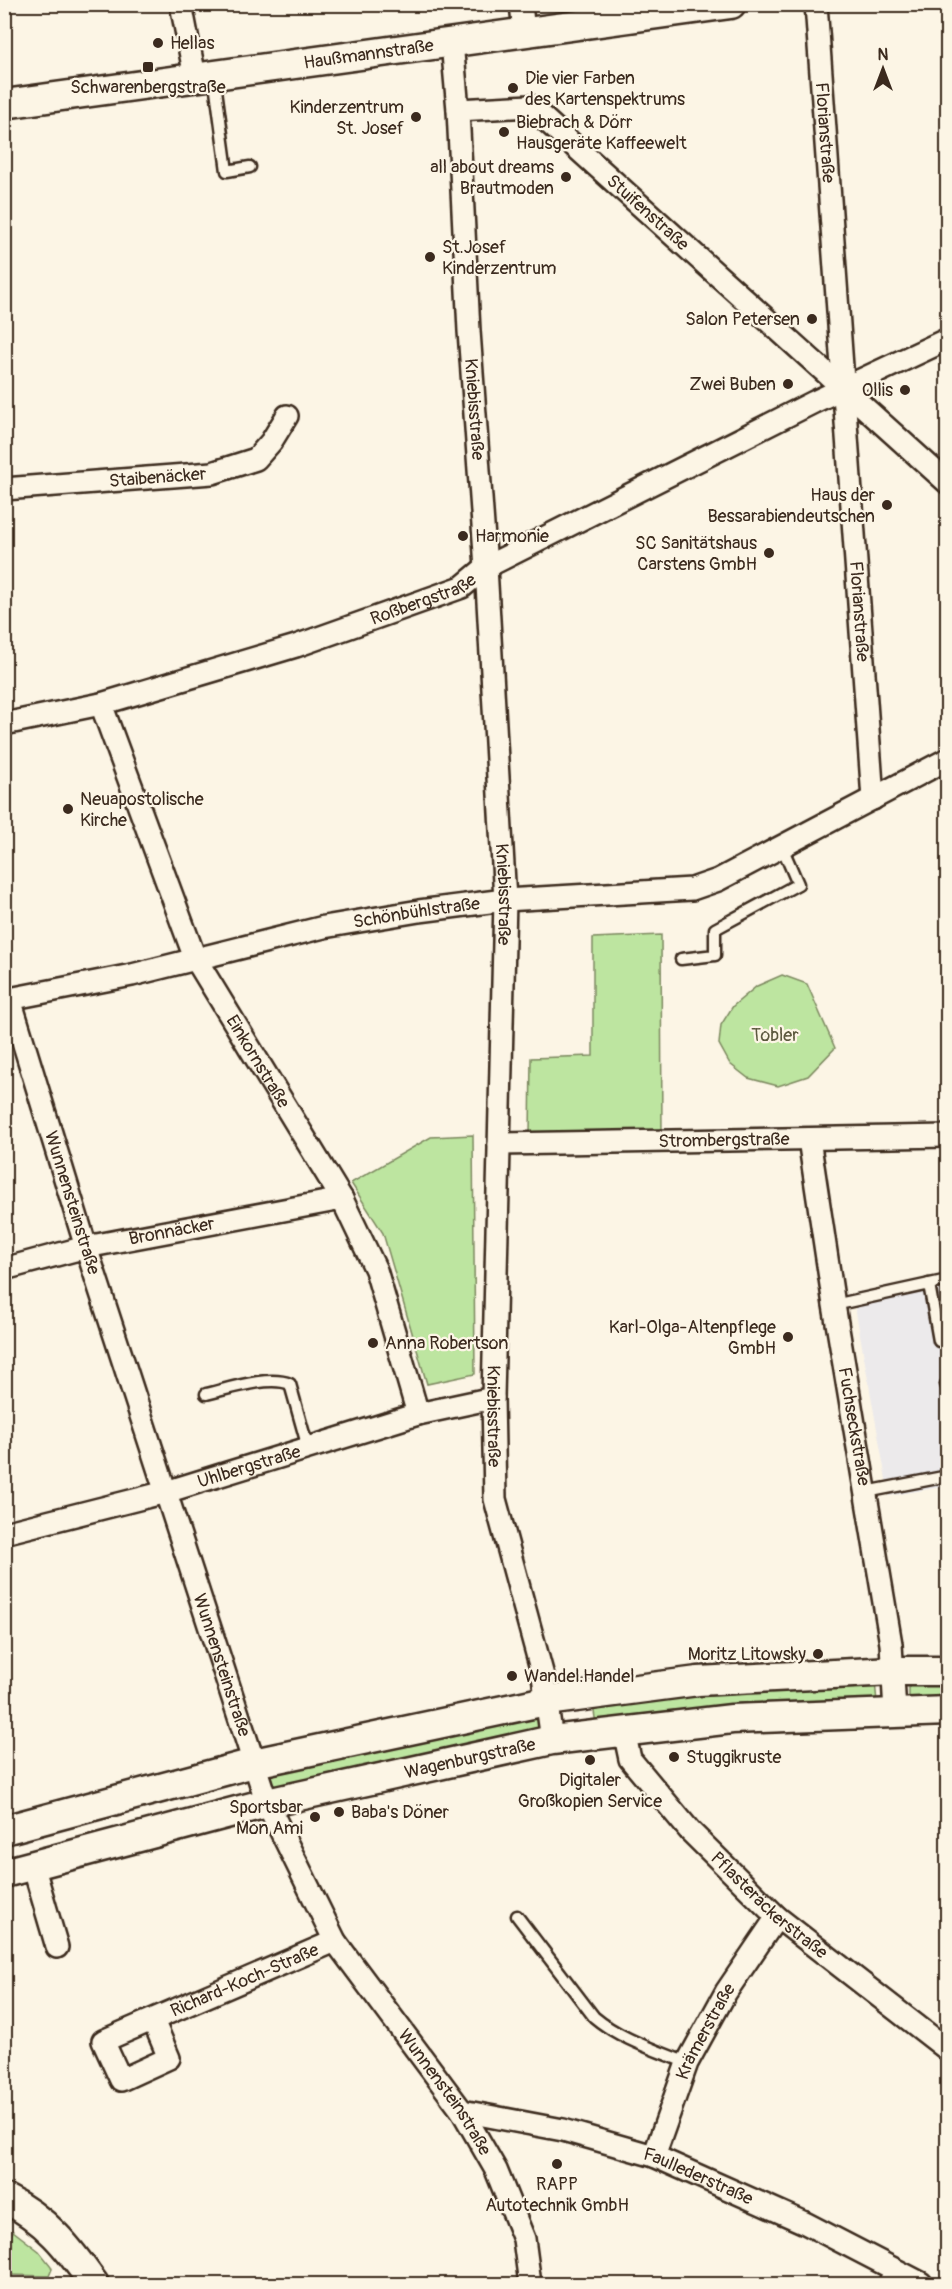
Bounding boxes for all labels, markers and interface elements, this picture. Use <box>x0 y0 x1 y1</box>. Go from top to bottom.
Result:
place label: Hellas <box>170 32 215 55</box>
street label: Haußmannstraße <box>302 34 435 75</box>
marker: Hellas <box>151 36 165 50</box>
north arrow <box>853 39 913 99</box>
text: N <box>878 45 889 65</box>
marker: Schwarenbergstraße <box>141 60 155 74</box>
place label: Die vier Farben des Kartenspektrums <box>525 67 685 111</box>
place label: Schwarenbergstraße <box>70 76 226 99</box>
marker: Die vier Farben des Kartenspektrums <box>506 81 520 95</box>
street label: Florianstraße <box>810 82 840 184</box>
place label: Kinderzentrum St. Josef <box>290 96 405 140</box>
marker: Kinderzentrum St. Josef <box>409 110 423 124</box>
place label: Biebrach & Dörr Hausgeräte Kaffeewelt <box>516 111 688 155</box>
marker: Biebrach & Dörr Hausgeräte Kaffeewelt <box>497 125 511 139</box>
place label: all about dreams Brautmoden <box>430 156 554 200</box>
marker: all about dreams Brautmoden <box>559 170 573 184</box>
street label: Stuifenstraße <box>602 170 694 256</box>
place label: St.Josef Kinderzentrum <box>442 236 556 280</box>
marker: St.Josef Kinderzentrum <box>423 250 437 264</box>
place label: Salon Petersen <box>685 308 800 331</box>
marker: Salon Petersen <box>805 312 819 326</box>
street label: Kniebisstraße <box>459 358 489 461</box>
place label: Zwei Buben <box>689 373 776 396</box>
marker: Zwei Buben <box>781 377 795 391</box>
place label: Ollis <box>862 379 893 402</box>
marker: Ollis <box>898 383 912 397</box>
street label: Staibenäcker <box>108 462 208 493</box>
place label: Haus der Bessarabiendeutschen <box>707 484 876 528</box>
marker: Haus der Bessarabiendeutschen <box>880 498 894 512</box>
place label: Harmonie <box>475 525 549 548</box>
marker: Harmonie <box>456 529 470 543</box>
place label: SC Sanitätshaus Carstens GmbH <box>635 532 757 576</box>
marker: SC Sanitätshaus Carstens GmbH <box>762 546 776 560</box>
street label: Florianstraße <box>844 560 874 663</box>
street label: Roßbergstraße <box>367 569 482 631</box>
place label: Neuapostolische Kirche <box>80 788 204 832</box>
marker: Neuapostolische Kirche <box>61 802 75 816</box>
street label: Kniebisstraße <box>490 843 516 946</box>
street label: Schönbühlstraße <box>351 892 481 934</box>
street label: Einkornstraße <box>221 1011 295 1113</box>
park label: Tobler <box>751 1024 799 1047</box>
street label: Wunnensteinstraße <box>39 1128 105 1278</box>
street label: Strombergstraße <box>658 1128 790 1153</box>
street label: Bronnäcker <box>127 1212 217 1251</box>
place label: Karl-Olga-Altenpflege GmbH <box>609 1316 776 1360</box>
marker: Karl-Olga-Altenpflege GmbH <box>781 1330 795 1344</box>
place label: Anna Robertson <box>385 1332 509 1355</box>
marker: Anna Robertson <box>366 1336 380 1350</box>
street label: Kniebisstraße <box>481 1365 505 1468</box>
street label: Fuchseckstraße <box>833 1365 875 1488</box>
street label: Uhlbergstraße <box>195 1440 304 1494</box>
street label: Wunnensteinstraße <box>188 1591 256 1740</box>
place label: Moritz Litowsky <box>688 1643 806 1666</box>
marker: Moritz Litowsky <box>811 1647 825 1661</box>
place label: Wandel.Handel <box>524 1665 635 1688</box>
marker: Wandel.Handel <box>505 1669 519 1683</box>
street label: Wagenburgstraße <box>402 1733 538 1784</box>
place label: Stuggikruste <box>686 1746 781 1769</box>
marker: Stuggikruste <box>667 1750 681 1764</box>
marker: Digitaler Großkopien Service <box>583 1753 597 1767</box>
place label: Digitaler Großkopien Service <box>518 1769 662 1813</box>
place label: Sportsbar Mon Ami <box>229 1796 304 1840</box>
place label: Baba's Döner <box>351 1801 449 1824</box>
marker: Baba's Döner <box>332 1805 346 1819</box>
marker: Sportsbar Mon Ami <box>308 1810 322 1824</box>
street label: Pflasteräckerstraße <box>706 1847 832 1964</box>
street label: Richard-Koch-Straße <box>167 1938 322 2023</box>
street label: Krämerstraße <box>671 1979 741 2083</box>
street label: Wunnensteinstraße <box>393 2025 496 2160</box>
street label: Faullederstraße <box>641 2143 757 2211</box>
marker: RAPP Autotechnik GmbH <box>550 2157 564 2171</box>
place label: RAPP Autotechnik GmbH <box>485 2173 629 2217</box>

